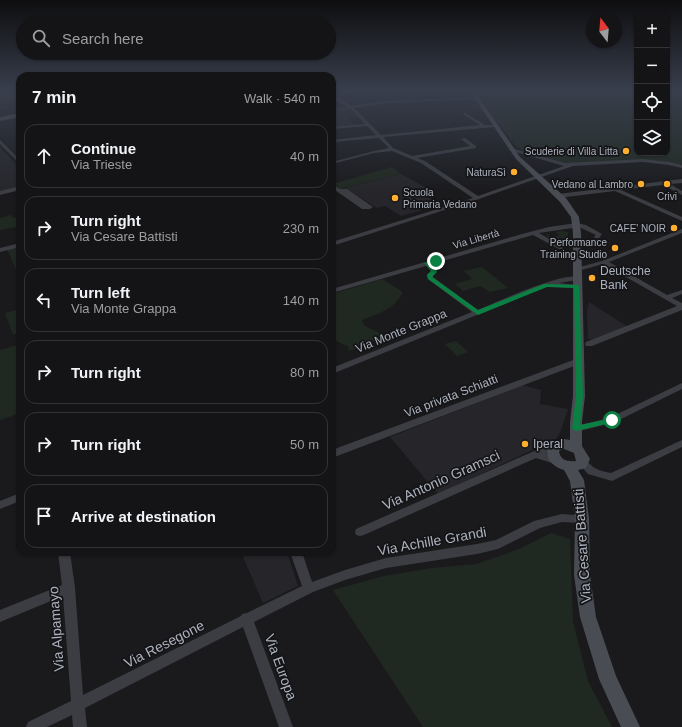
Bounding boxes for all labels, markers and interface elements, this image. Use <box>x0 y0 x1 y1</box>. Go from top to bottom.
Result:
north arrow <box>586 12 622 48</box>
map controls <box>634 12 670 156</box>
button: + <box>634 12 670 48</box>
search box <box>16 16 336 60</box>
icon: search <box>30 27 52 49</box>
text: Search here <box>62 30 144 47</box>
button: − <box>634 48 670 84</box>
button: locate <box>634 84 670 120</box>
text: 7 min <box>32 88 76 107</box>
text: Walk · 540 m <box>244 91 320 106</box>
button: layers <box>634 120 670 156</box>
text: Continue <box>71 140 136 157</box>
icon: ahead <box>33 145 55 167</box>
place label: Scuderie di Villa Litta <box>525 146 618 157</box>
marker: Scuderie di Villa Litta <box>621 146 631 156</box>
text: 40 m <box>290 149 319 164</box>
text: Via Trieste <box>71 157 132 172</box>
place label: NaturaSì <box>467 167 506 178</box>
marker: NaturaSì <box>509 167 519 177</box>
place label: Vedano al Lambro <box>552 179 633 190</box>
marker: Vedano al Lambro <box>636 179 646 189</box>
marker: Crivi <box>662 179 672 189</box>
place label: Scuola Primaria Vedano <box>403 187 477 210</box>
place label: Crivi <box>657 191 677 202</box>
marker: Scuola Primaria Vedano <box>390 193 400 203</box>
text: Turn right <box>71 212 141 229</box>
icon: right <box>33 217 55 239</box>
text: 230 m <box>283 221 319 236</box>
place label: CAFE' NOIR <box>610 223 666 234</box>
marker: CAFE' NOIR <box>669 223 679 233</box>
street label: Via Libertà <box>452 227 501 251</box>
text: Via Cesare Battisti <box>71 229 178 244</box>
place label: Performance Training Studio <box>540 237 607 260</box>
marker: Performance Training Studio <box>610 243 620 253</box>
route end <box>427 252 445 270</box>
place label: Deutsche Bank <box>600 264 651 292</box>
marker: Deutsche Bank <box>587 273 597 283</box>
text: Turn left <box>71 284 130 301</box>
icon: left <box>33 289 55 311</box>
text: 140 m <box>283 293 319 308</box>
text: Via Monte Grappa <box>71 301 176 316</box>
street label: Via Monte Grappa <box>353 306 449 356</box>
icon: right <box>33 361 55 383</box>
text: Turn right <box>71 364 141 381</box>
text: 80 m <box>290 365 319 380</box>
street label: Via privata Schiatti <box>402 372 500 420</box>
route start <box>603 411 621 429</box>
icon: right <box>33 433 55 455</box>
text: Turn right <box>71 436 141 453</box>
text: 50 m <box>290 437 319 452</box>
place label: Iperal <box>533 437 563 451</box>
marker: Iperal <box>520 439 530 449</box>
street label: Via Antonio Gramsci <box>380 447 502 513</box>
street label: Via Cesare Battisti <box>570 488 594 604</box>
icon: arrive <box>33 505 55 527</box>
text: Arrive at destination <box>71 508 216 525</box>
street label: Via Achille Grandi <box>376 524 488 558</box>
street label: Via Alpamayo <box>45 586 67 672</box>
street label: Via Resegone <box>121 617 207 671</box>
street label: Via Europa <box>262 632 300 702</box>

